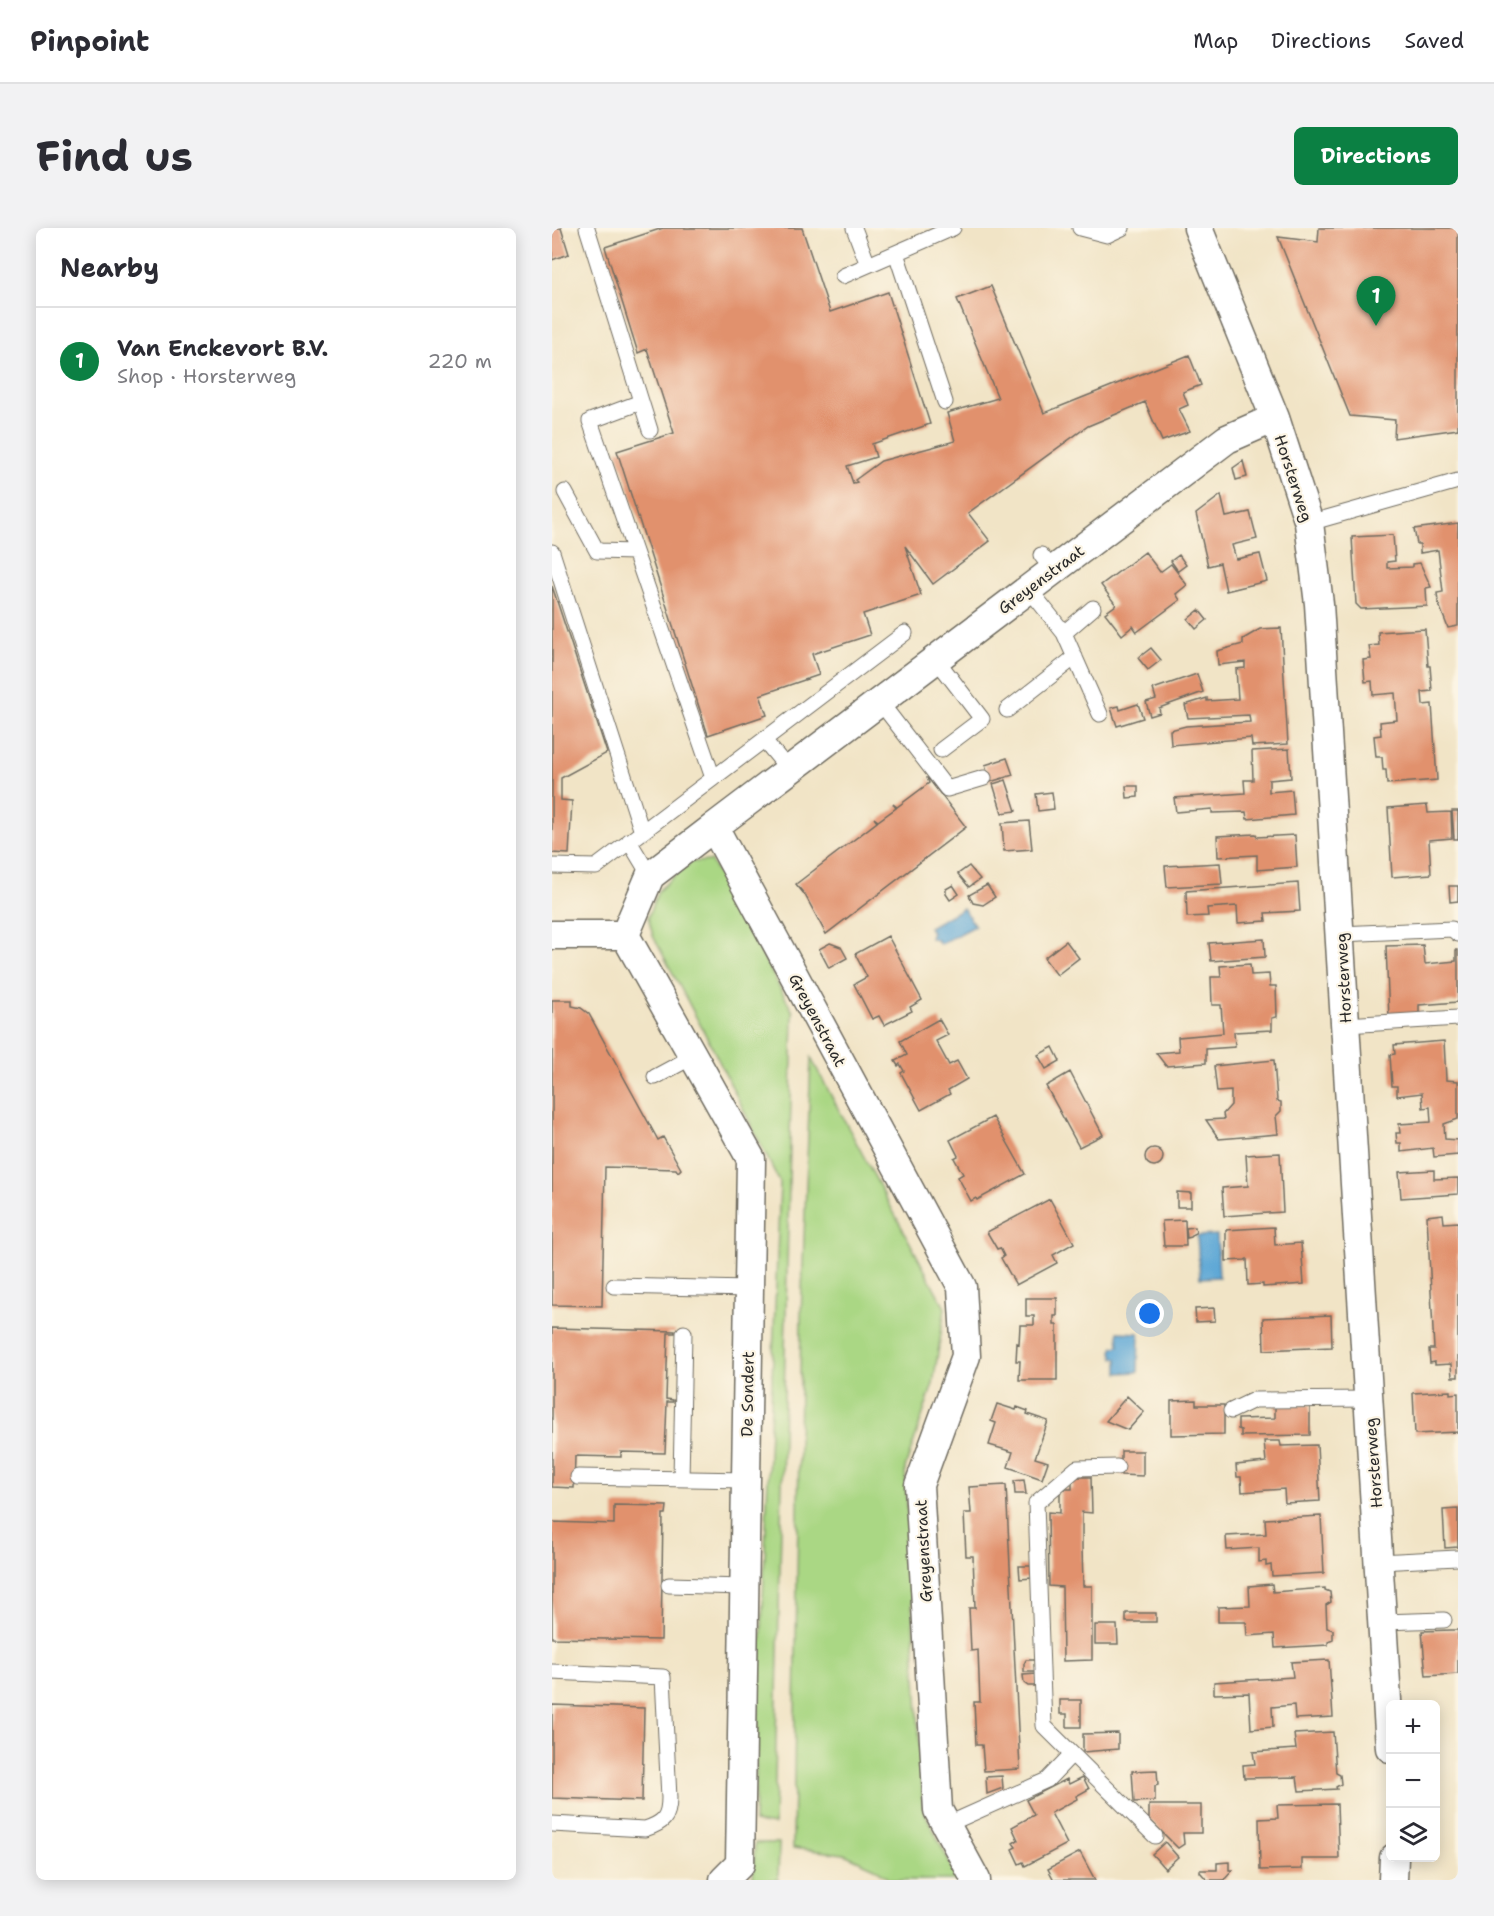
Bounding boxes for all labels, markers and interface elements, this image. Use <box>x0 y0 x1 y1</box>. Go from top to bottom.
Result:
text: Pinpoint <box>30 22 149 60</box>
text: Map <box>1193 27 1238 55</box>
text: Directions <box>1271 27 1371 55</box>
text: Saved <box>1404 27 1464 55</box>
button: Directions <box>1294 127 1458 185</box>
text: Find us <box>36 128 193 184</box>
text: Nearby <box>60 250 159 285</box>
pin: 1 <box>1356 276 1396 326</box>
text: Van Enckevort B.V. <box>117 334 328 363</box>
text: 1 <box>75 348 84 374</box>
text: 220 m <box>428 348 492 374</box>
text: Shop · Horsterweg <box>117 363 296 389</box>
street label: Horsterweg <box>1270 432 1318 525</box>
street label: Greyenstraat <box>994 540 1089 619</box>
street label: Horsterweg <box>1331 932 1356 1024</box>
street label: Greyenstraat <box>784 970 851 1071</box>
your location <box>1135 1299 1164 1328</box>
street label: De Sondert <box>736 1351 759 1437</box>
street label: Horsterweg <box>1360 1417 1387 1509</box>
street label: Greyenstraat <box>910 1499 937 1603</box>
map controls <box>1386 1700 1440 1862</box>
button: + <box>1386 1700 1440 1754</box>
button: − <box>1386 1754 1440 1808</box>
button: layers <box>1386 1808 1440 1862</box>

